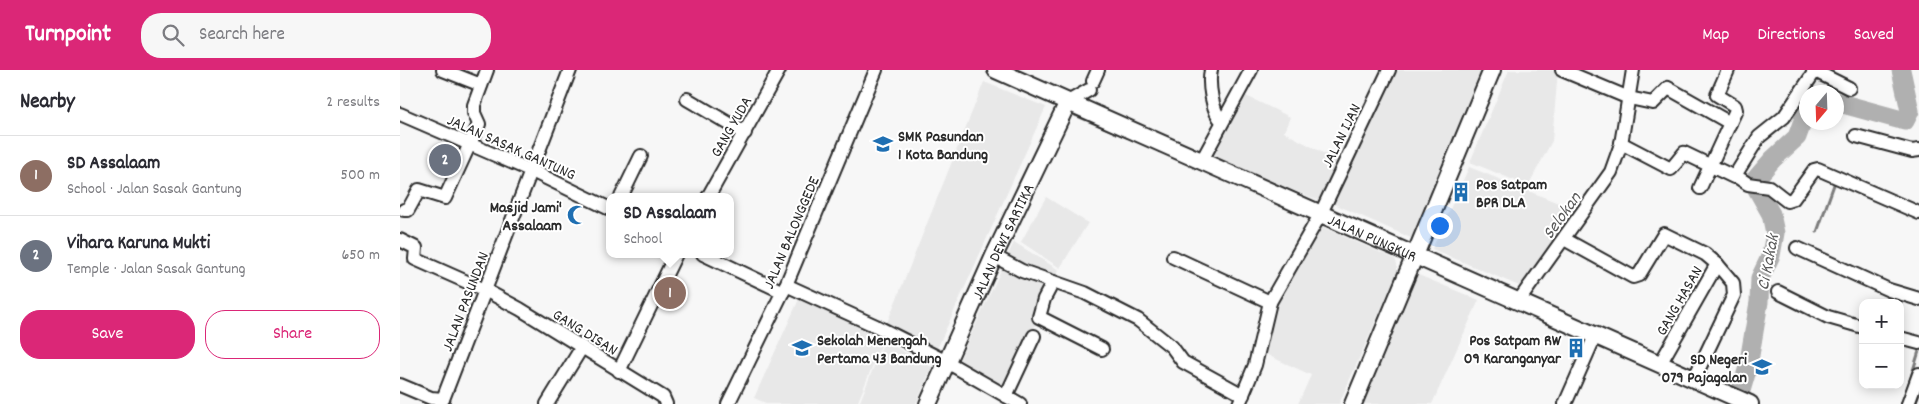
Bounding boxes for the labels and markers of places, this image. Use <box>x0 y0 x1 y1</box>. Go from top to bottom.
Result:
place label: SMK Pasundan 1 Kota Bandung <box>898 126 988 167</box>
school or university icon: SMK Pasundan 1 Kota Bandung <box>872 133 894 155</box>
pin: 2 <box>429 141 461 179</box>
place label: Pos Satpam BPR DLA <box>1476 174 1547 215</box>
building icon: Pos Satpam BPR DLA <box>1450 181 1472 203</box>
place label: Masjid Jami' Assalaam <box>490 197 562 238</box>
mosque icon: Masjid Jami' Assalaam <box>566 204 588 226</box>
pin: 1 <box>654 274 686 312</box>
place label: Sekolah Menengah Pertama 43 Bandung <box>817 330 942 371</box>
place label: Pos Satpam RW 09 Karanganyar <box>1464 330 1562 371</box>
school or university icon: Sekolah Menengah Pertama 43 Bandung <box>791 337 813 359</box>
building icon: Pos Satpam RW 09 Karanganyar <box>1565 337 1587 359</box>
place label: SD Negeri 079 Pajagalan <box>1661 349 1747 390</box>
school or university icon: SD Negeri 079 Pajagalan <box>1751 356 1773 378</box>

